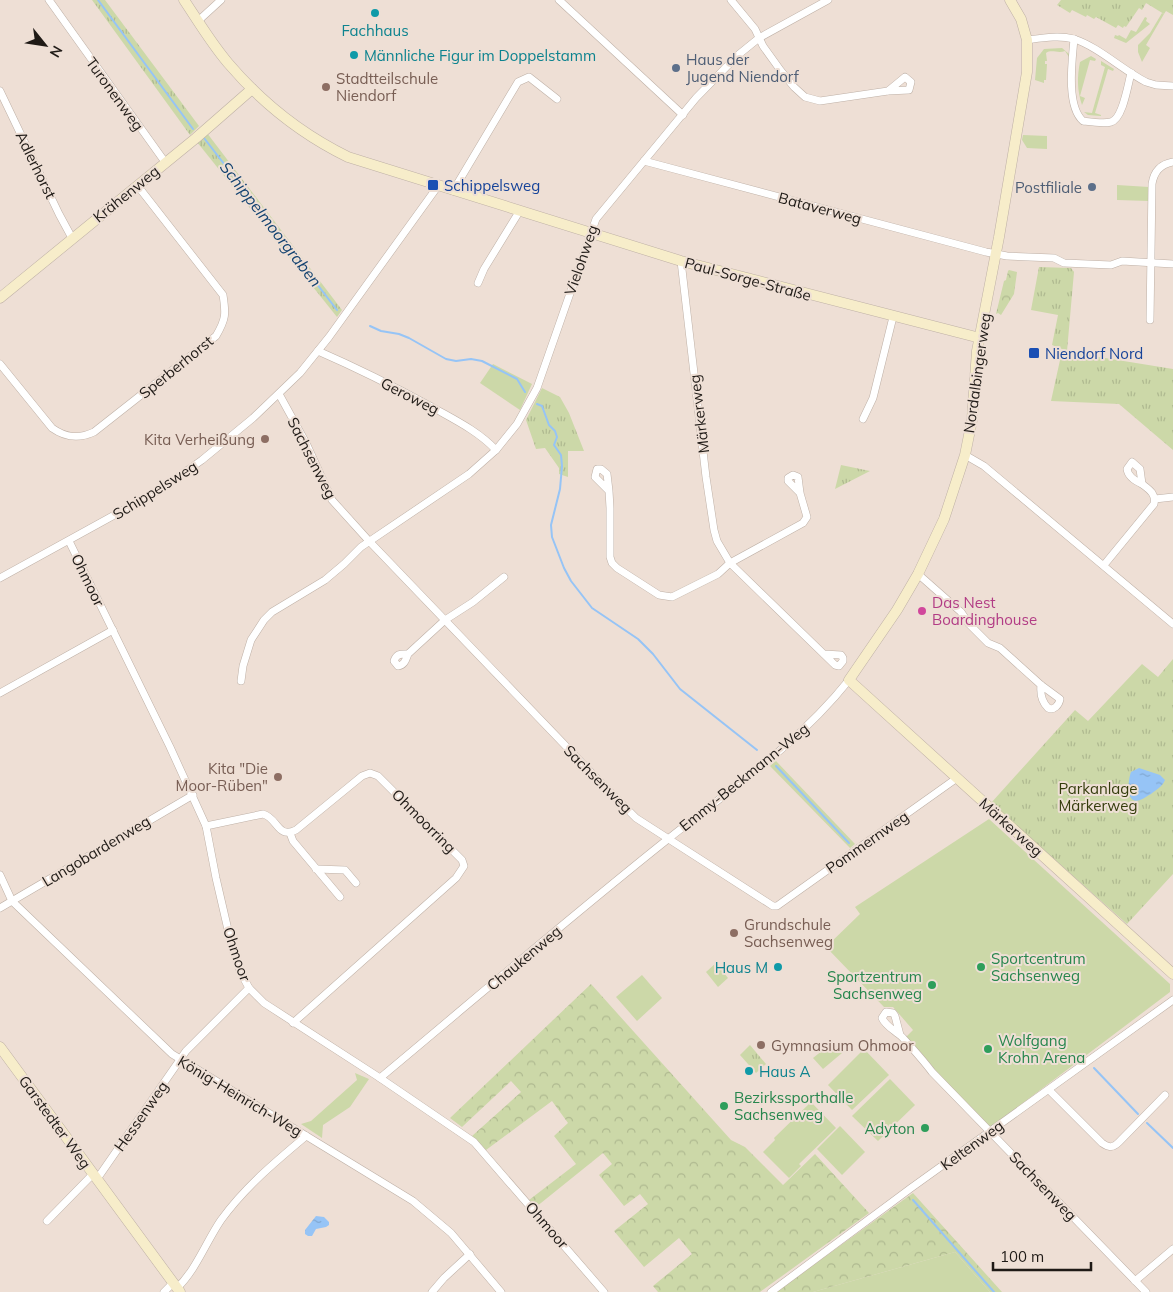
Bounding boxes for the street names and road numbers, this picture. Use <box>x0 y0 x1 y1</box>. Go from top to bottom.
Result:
street label: Turonenweg <box>82 53 148 135</box>
street label: Adlerhorst <box>12 128 60 202</box>
street label: Krähenweg <box>89 162 163 226</box>
street label: Bataverweg <box>776 188 864 228</box>
street label: Vielohweg <box>560 222 602 298</box>
street label: Paul-Sorge-Straße <box>683 253 813 305</box>
street label: Nordalbingerweg <box>959 312 995 434</box>
street label: Sperberhorst <box>135 331 217 403</box>
street label: Geroweg <box>378 373 442 419</box>
street label: Märkerweg <box>685 374 713 454</box>
street label: Sachsenweg <box>283 414 341 502</box>
street label: Schippelsweg <box>109 456 201 524</box>
street label: Ohmoor <box>67 551 109 610</box>
street label: Emmy-Beckmann-Weg <box>675 719 813 835</box>
street label: Sachsenweg <box>560 741 636 817</box>
street label: Ohmoorring <box>388 785 460 857</box>
street label: Märkerweg <box>975 793 1047 861</box>
street label: Pommernweg <box>822 806 912 878</box>
street label: Langobardenweg <box>38 811 154 891</box>
street label: Chaukenweg <box>483 921 565 995</box>
street label: Ohmoor <box>219 924 255 984</box>
street label: König-Heinrich-Weg <box>174 1051 306 1141</box>
street label: Garstedter Weg <box>15 1072 95 1172</box>
street label: Hessenweg <box>110 1077 172 1155</box>
street label: Keltenweg <box>937 1116 1007 1174</box>
street label: Sachsenweg <box>1005 1147 1081 1225</box>
street label: Ohmoor <box>521 1198 573 1253</box>

